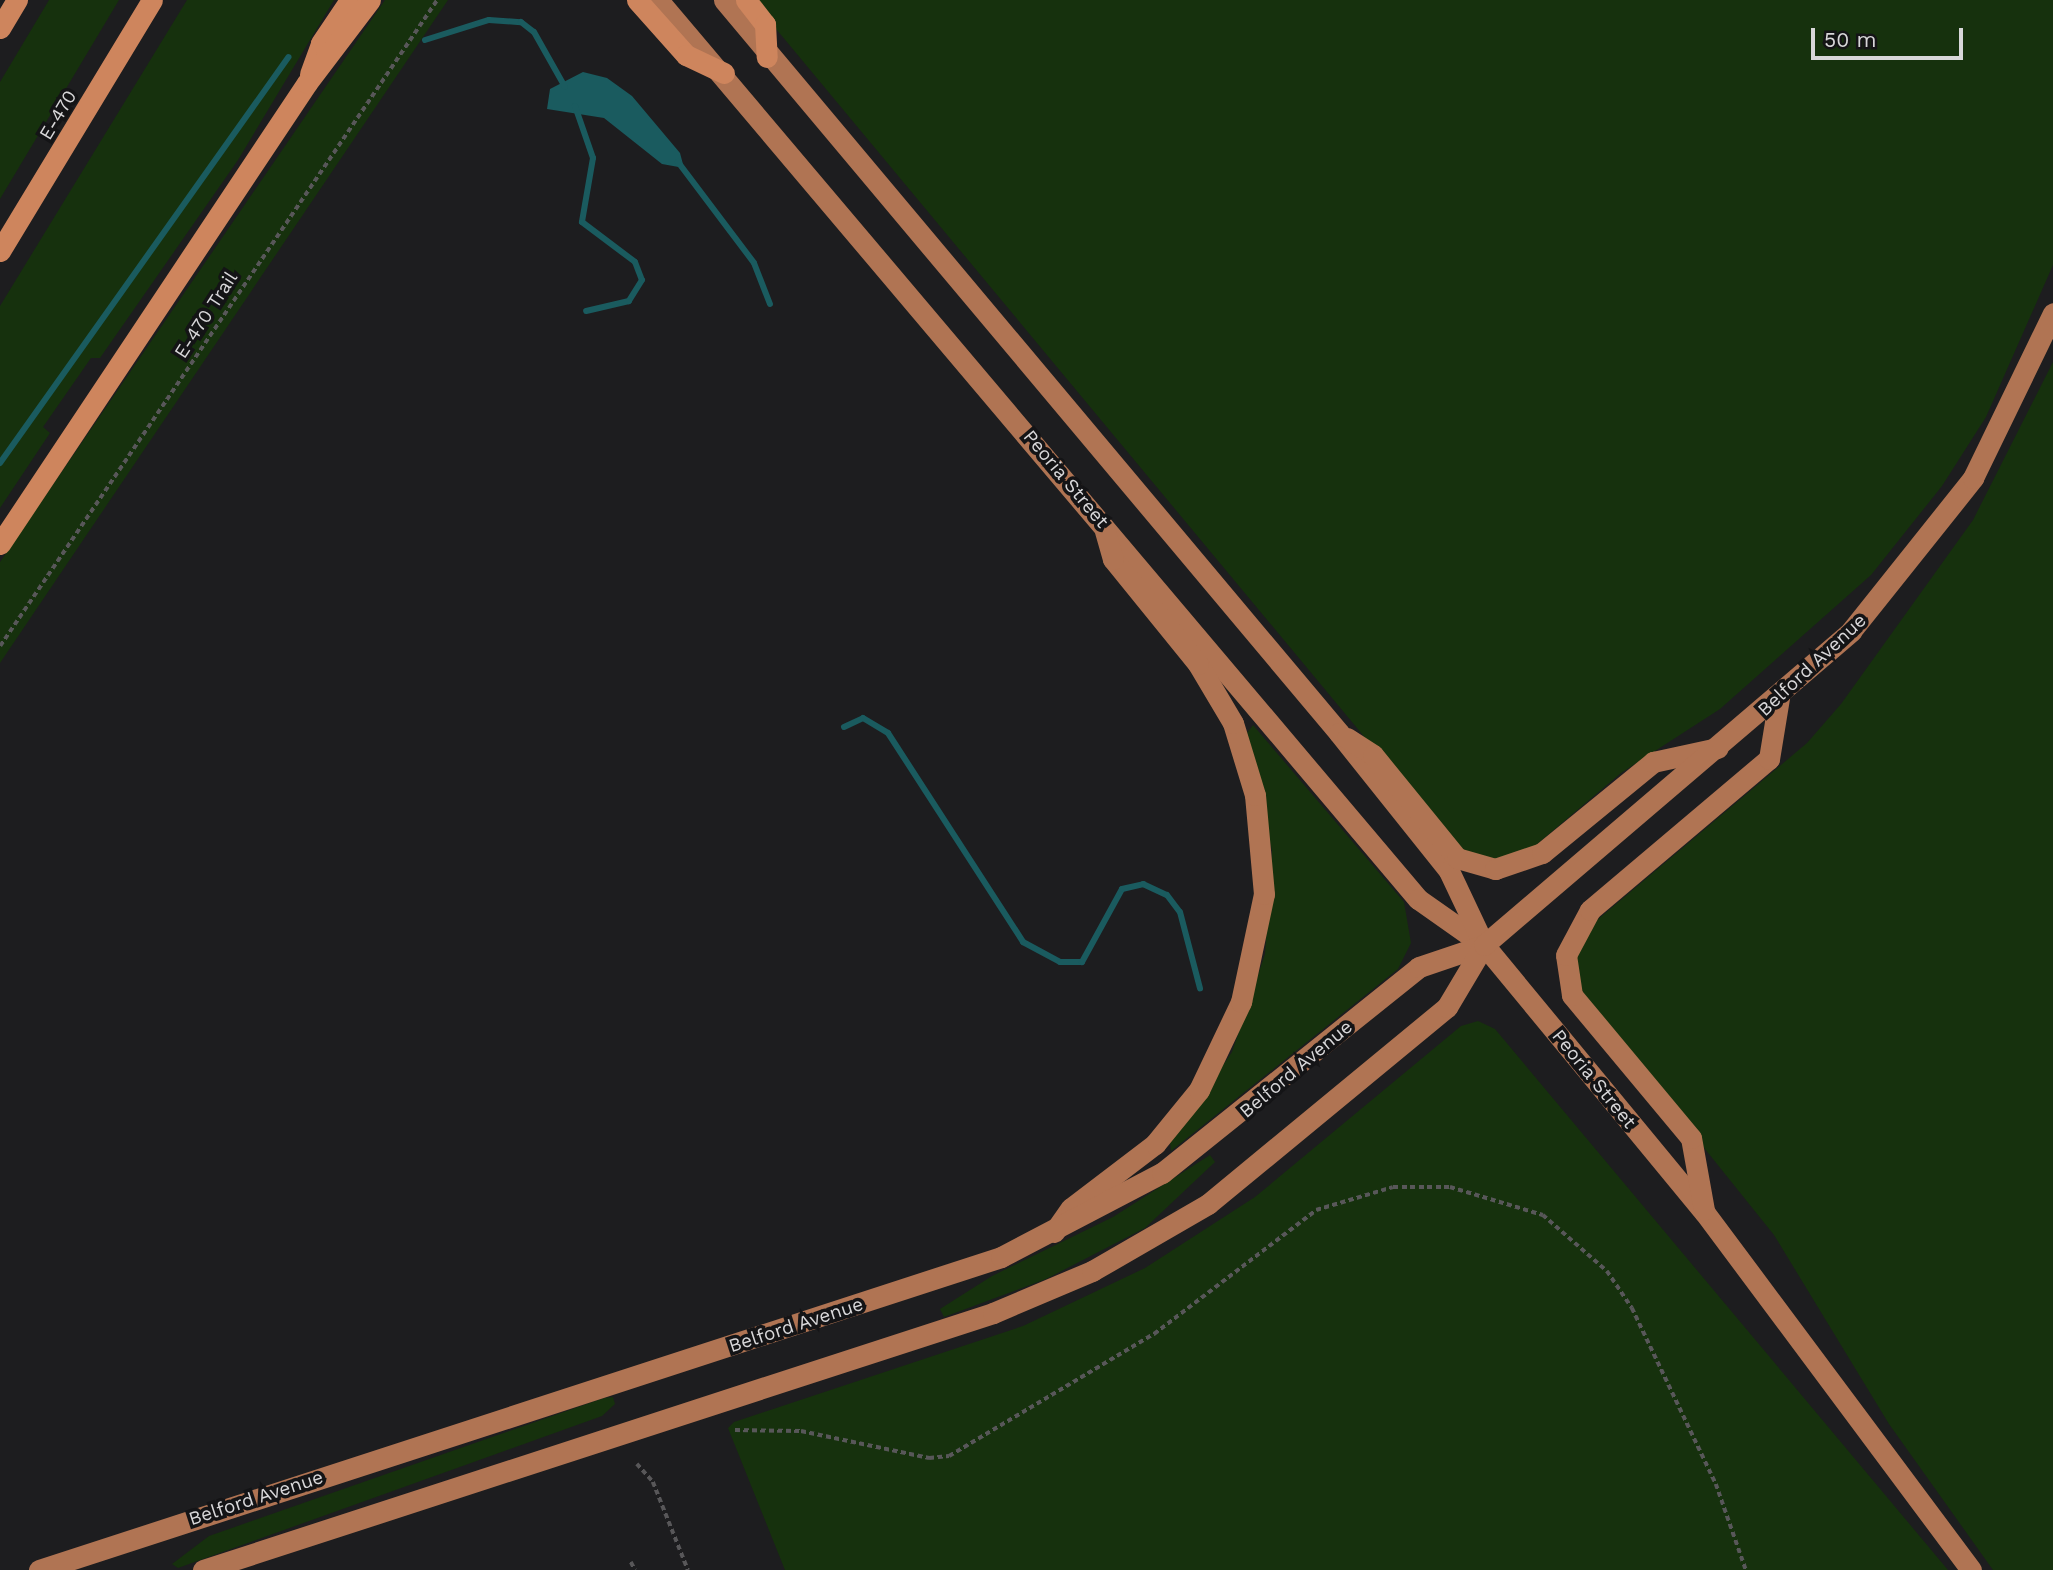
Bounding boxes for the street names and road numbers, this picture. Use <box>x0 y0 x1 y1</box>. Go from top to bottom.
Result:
street label: E-470 <box>34 86 82 144</box>
street label: E-470 Trail <box>169 267 243 363</box>
street label: Peoria Street <box>1018 425 1114 533</box>
street label: Belford Avenue <box>1753 609 1871 721</box>
street label: Belford Avenue <box>1235 1015 1357 1123</box>
street label: Peoria Street <box>1547 1025 1641 1133</box>
street label: Belford Avenue <box>726 1292 866 1358</box>
street label: Belford Avenue <box>186 1465 326 1531</box>

